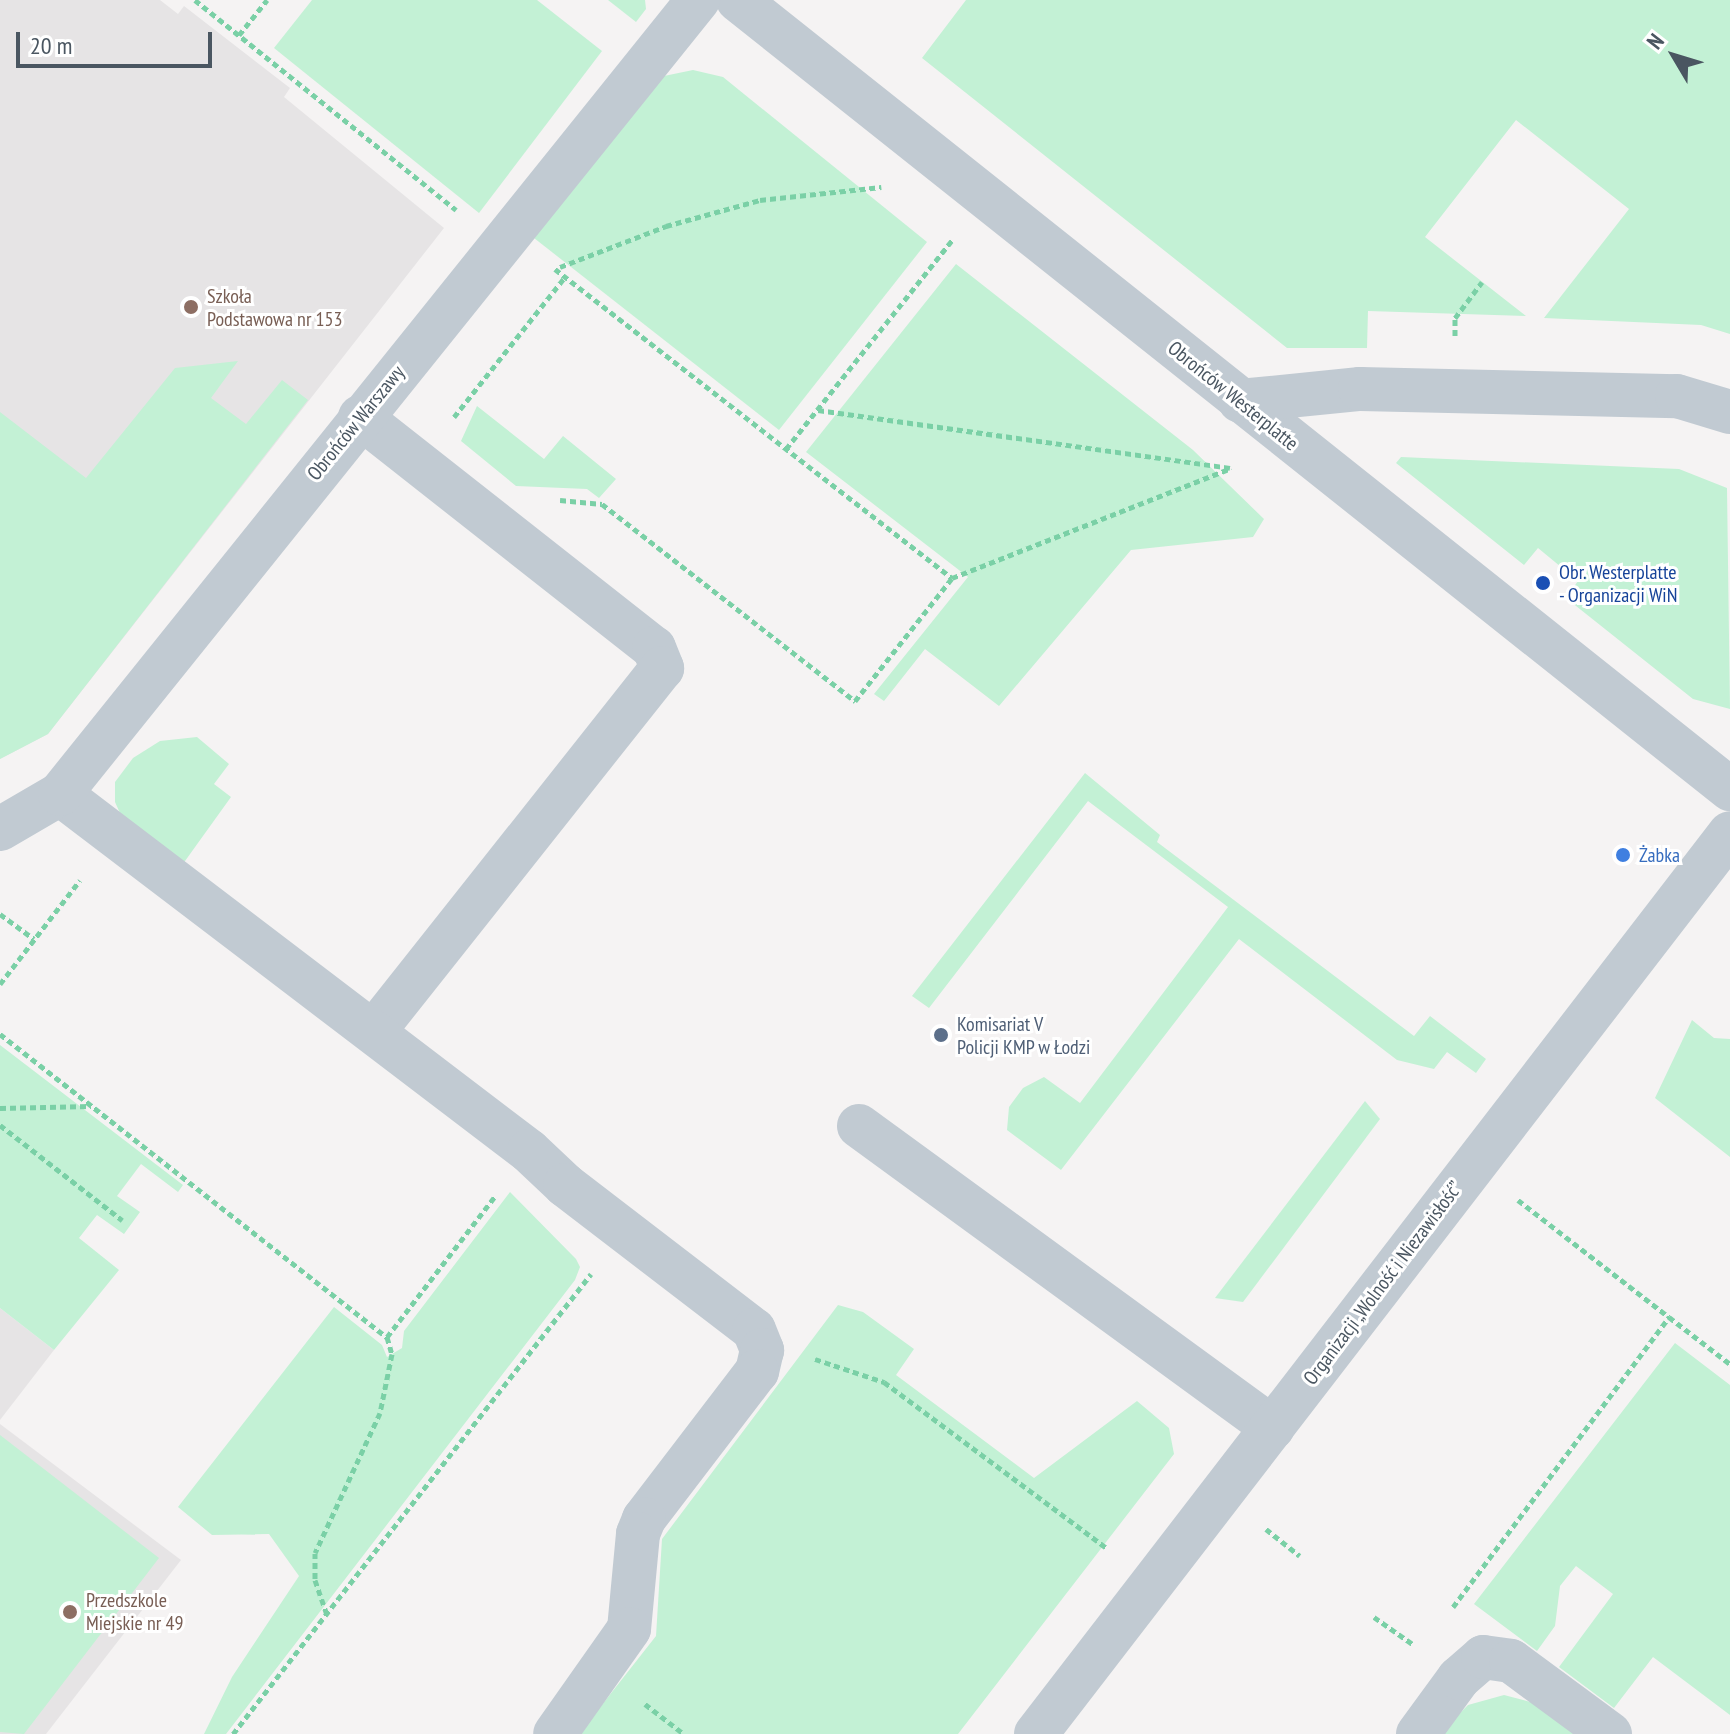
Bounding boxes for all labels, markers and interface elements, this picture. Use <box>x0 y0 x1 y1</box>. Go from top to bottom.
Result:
scale bar <box>20 16 216 66</box>
north arrow <box>1634 16 1714 96</box>
text: N <box>1640 28 1670 55</box>
text: 20 m <box>30 30 72 61</box>
place label: Szkoła Podstawowa nr 153 <box>207 284 343 331</box>
marker: Szkoła Podstawowa nr 153 <box>182 298 200 316</box>
street label: Obrońców Westerplatte <box>1163 336 1303 456</box>
street label: Obrońców Warszawy <box>302 360 410 486</box>
place label: Obr. Westerplatte - Organizacji WiN <box>1559 560 1679 607</box>
marker: Obr. Westerplatte - Organizacji WiN <box>1534 574 1552 592</box>
place label: Żabka <box>1639 843 1680 867</box>
marker: Żabka <box>1614 846 1632 864</box>
place label: Komisariat V Policji KMP w Łodzi <box>957 1012 1091 1059</box>
marker: Komisariat V Policji KMP w Łodzi <box>932 1026 950 1044</box>
street label: Organizacji „Wolność i Niezawisłość” <box>1298 1176 1468 1390</box>
place label: Przedszkole Miejskie nr 49 <box>86 1588 183 1635</box>
marker: Przedszkole Miejskie nr 49 <box>61 1603 79 1621</box>

